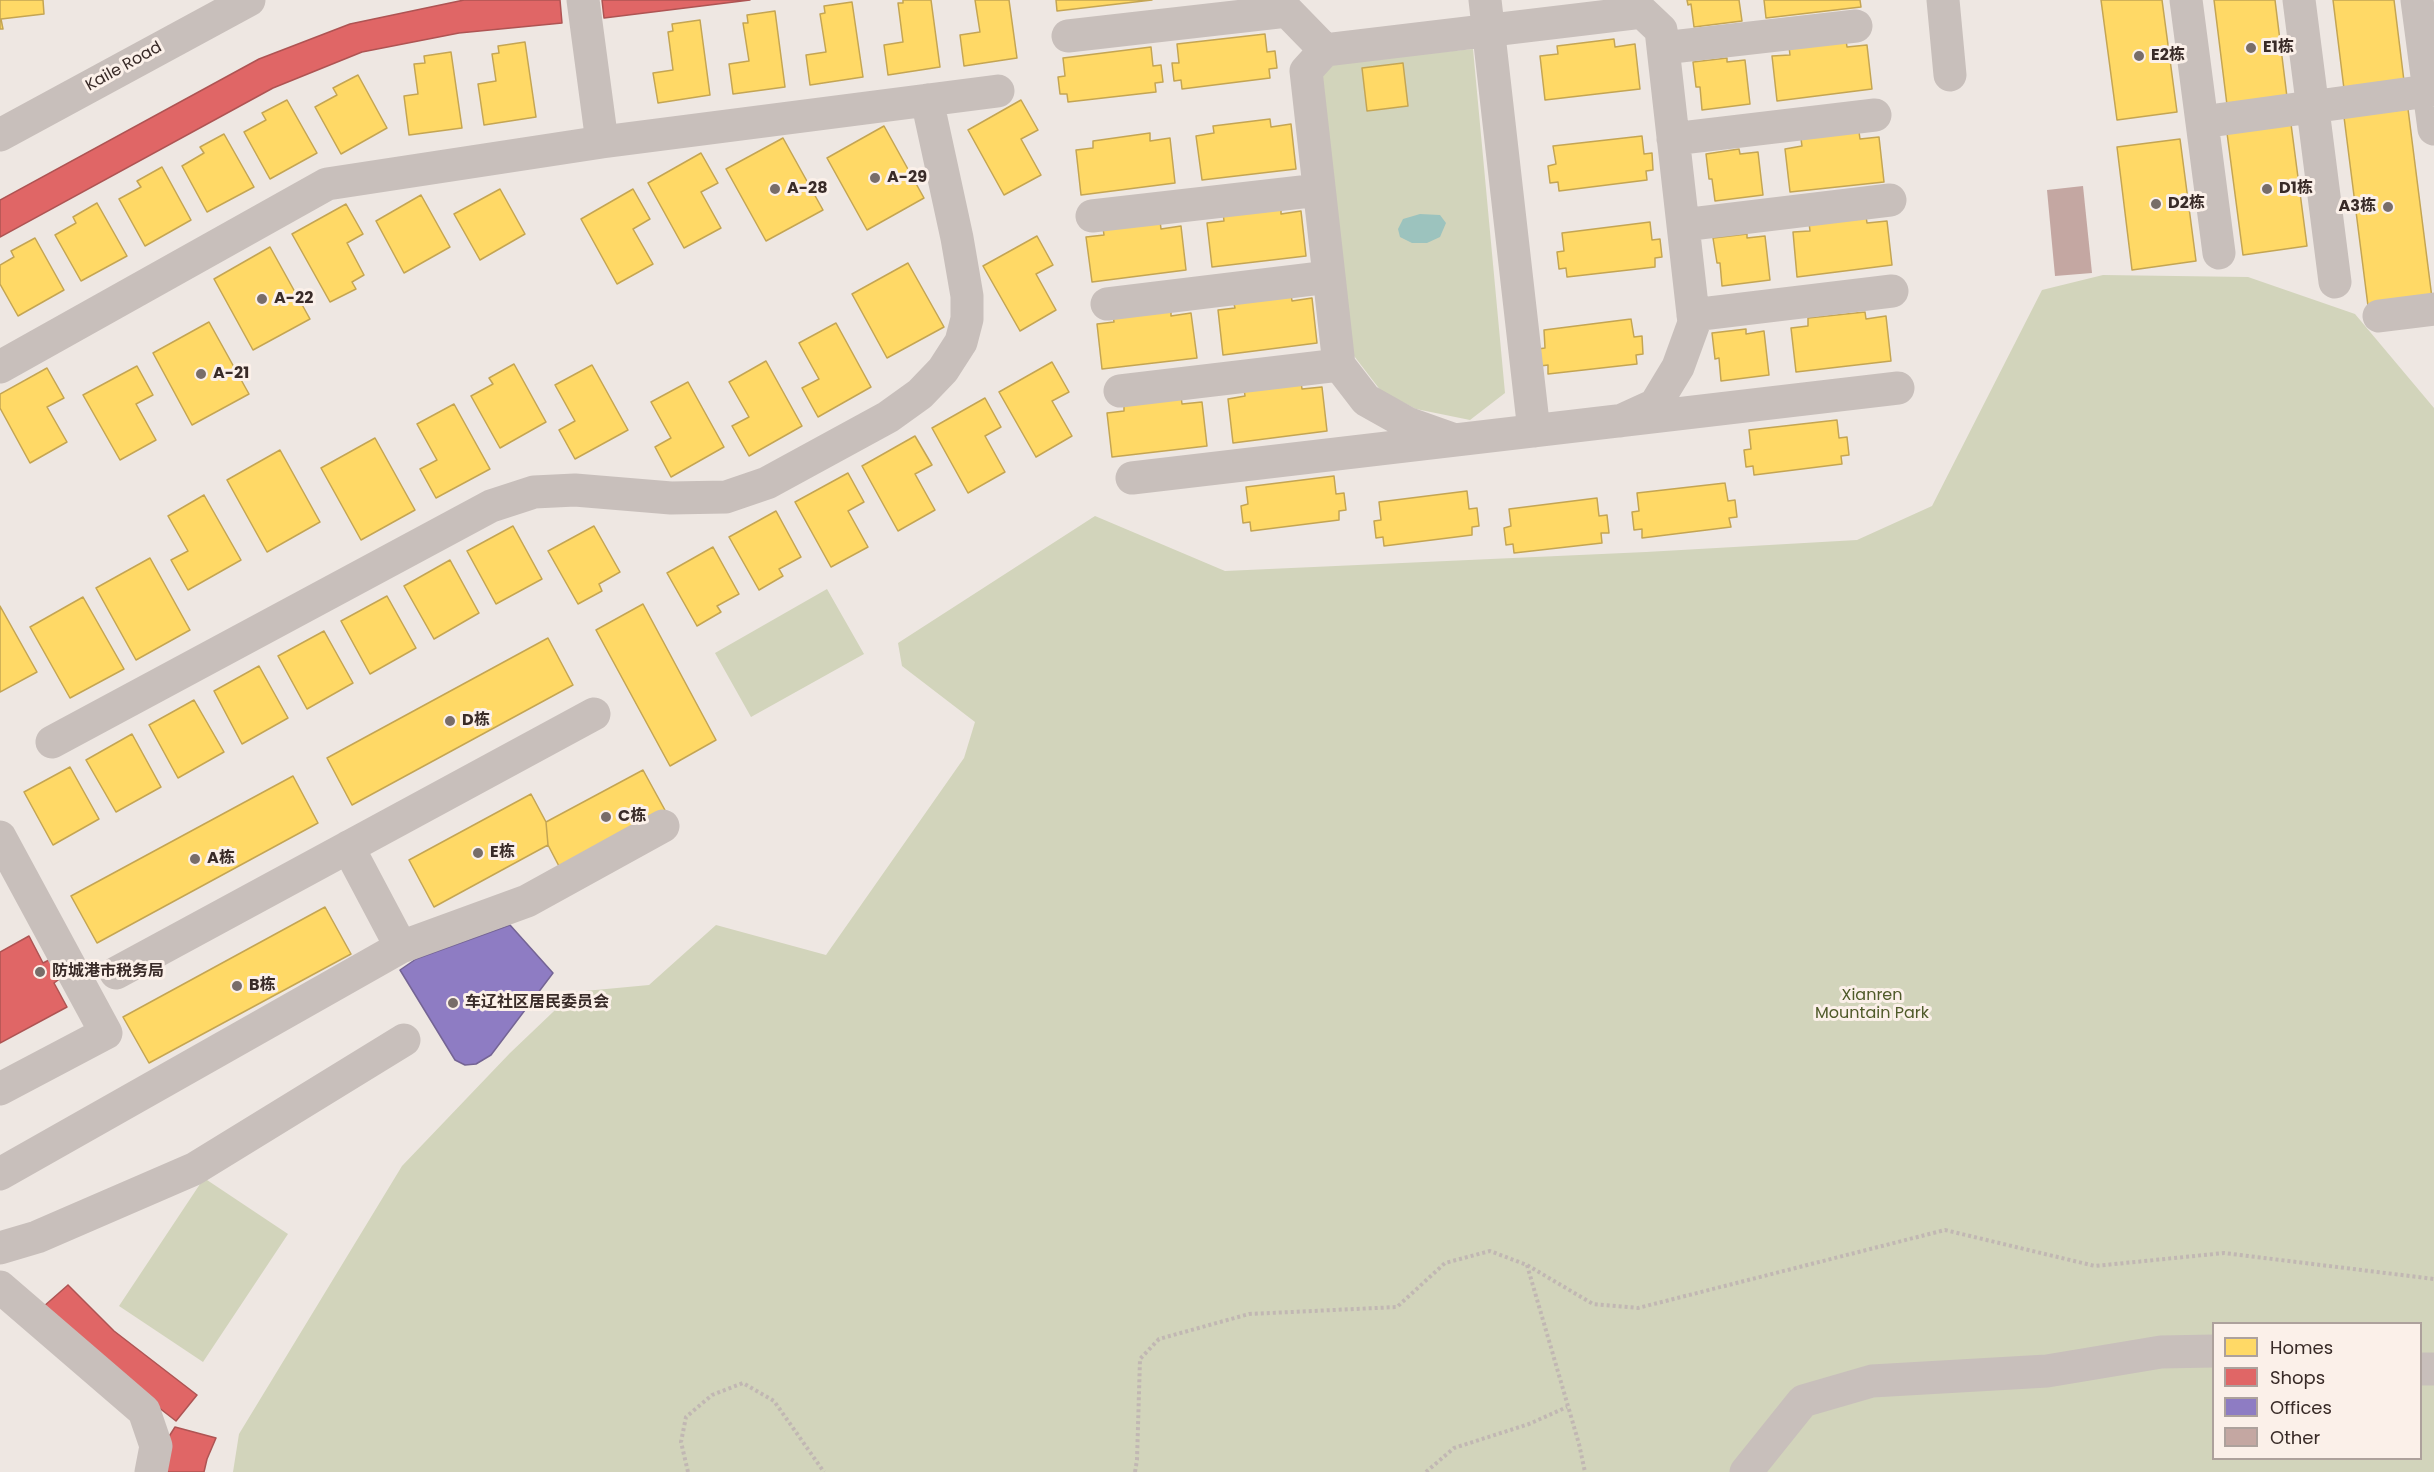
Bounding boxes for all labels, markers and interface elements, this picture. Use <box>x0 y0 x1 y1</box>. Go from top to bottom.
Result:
street label: Kaile Road <box>83 38 165 96</box>
place label: E1栋 <box>2263 38 2294 58</box>
marker: E1栋 <box>2244 41 2258 55</box>
place label: E2栋 <box>2151 46 2185 66</box>
marker: E2栋 <box>2132 49 2146 63</box>
place label: A-29 <box>887 168 927 188</box>
marker: A-29 <box>868 171 882 185</box>
place label: A-28 <box>787 179 828 199</box>
place label: D1栋 <box>2279 179 2313 199</box>
marker: A-28 <box>768 182 782 196</box>
marker: D1栋 <box>2260 182 2274 196</box>
place label: D2栋 <box>2168 194 2205 214</box>
marker: D2栋 <box>2149 197 2163 211</box>
place label: A3栋 <box>2339 197 2376 217</box>
marker: A3栋 <box>2381 200 2395 214</box>
place label: A-22 <box>274 289 313 309</box>
marker: A-22 <box>255 292 269 306</box>
place label: A-21 <box>213 364 249 384</box>
marker: A-21 <box>194 367 208 381</box>
place label: D栋 <box>462 711 490 731</box>
marker: D栋 <box>443 714 457 728</box>
place label: C栋 <box>618 807 646 827</box>
marker: C栋 <box>599 810 613 824</box>
place label: E栋 <box>490 843 515 863</box>
marker: E栋 <box>471 846 485 860</box>
place label: A栋 <box>207 849 235 869</box>
marker: A栋 <box>188 852 202 866</box>
place label: 防城港市税务局 <box>52 962 164 982</box>
marker: 防城港市税务局 <box>33 965 47 979</box>
place label: B栋 <box>249 976 276 996</box>
marker: B栋 <box>230 979 244 993</box>
park label: Xianren Mountain Park <box>1815 986 1929 1024</box>
place label: 车辽社区居民委员会 <box>465 993 609 1013</box>
marker: 车辽社区居民委员会 <box>446 996 460 1010</box>
legend <box>2212 1322 2422 1460</box>
text: Homes <box>2270 1335 2333 1360</box>
text: Shops <box>2270 1365 2325 1390</box>
text: Offices <box>2270 1395 2332 1420</box>
text: Other <box>2270 1425 2320 1450</box>

